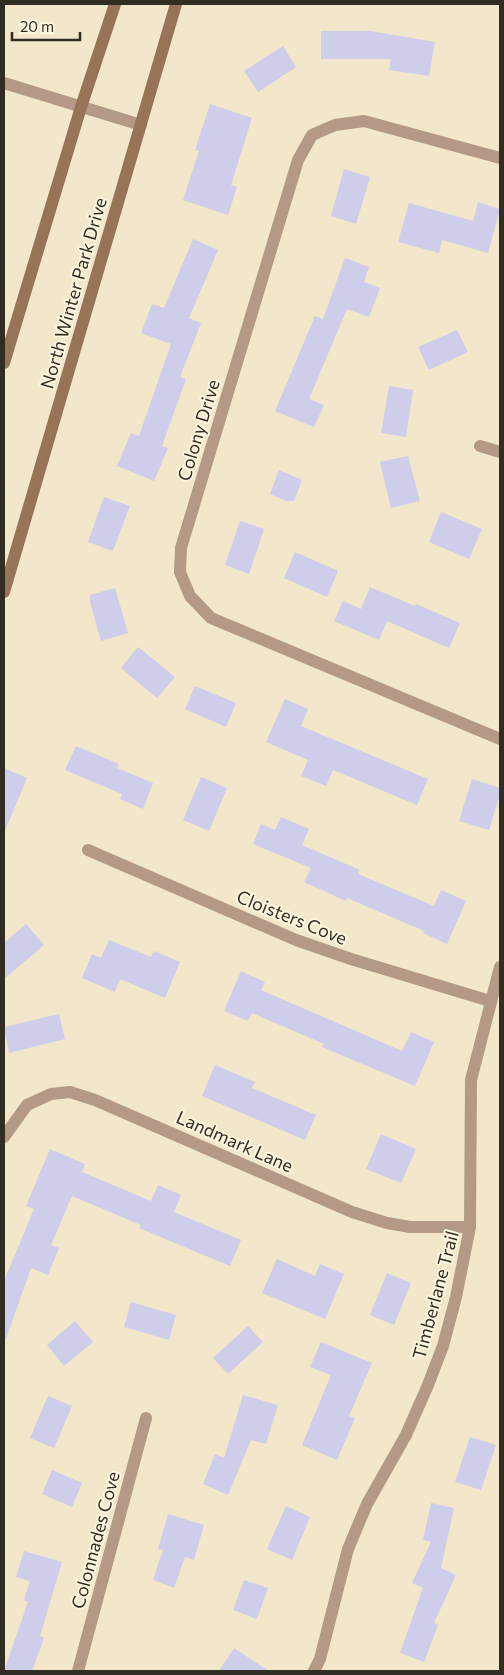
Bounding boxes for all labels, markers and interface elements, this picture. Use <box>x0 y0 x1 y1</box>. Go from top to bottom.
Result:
scale bar <box>12 10 80 42</box>
text: 20 m <box>20 17 54 35</box>
street label: North Winter Park Drive <box>35 195 111 391</box>
street label: Colony Drive <box>172 377 224 483</box>
street label: Cloisters Cove <box>234 885 350 949</box>
street label: Landmark Lane <box>173 1105 297 1177</box>
street label: Timberlane Trail <box>407 1228 463 1362</box>
street label: Colonnades Cove <box>66 1469 124 1611</box>

